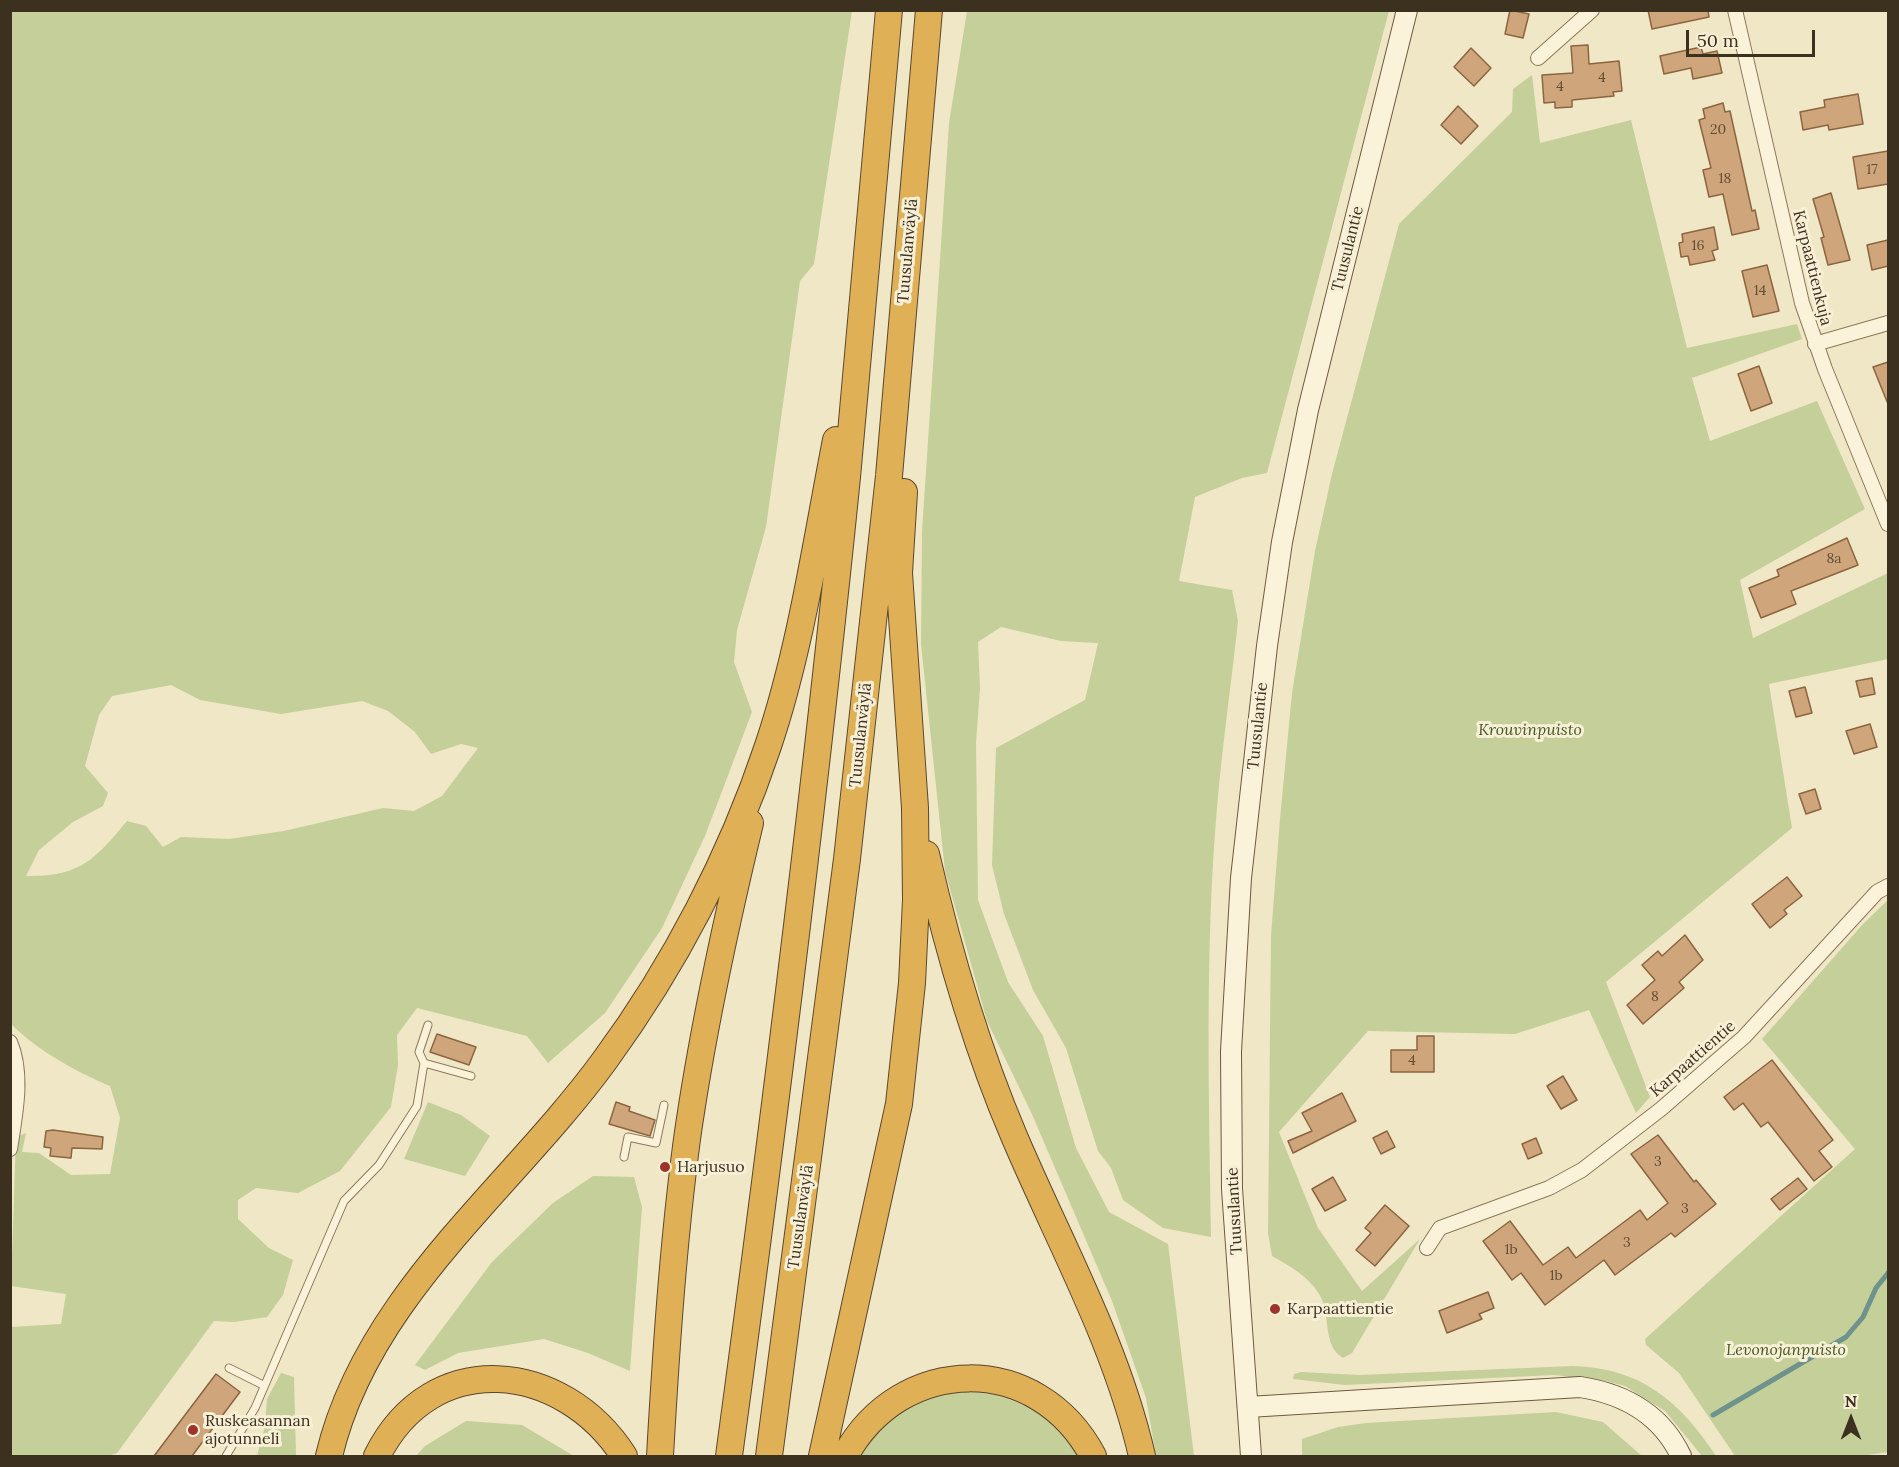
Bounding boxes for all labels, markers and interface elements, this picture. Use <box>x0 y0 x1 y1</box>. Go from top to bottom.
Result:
scale bar <box>1689 18 1818 56</box>
text: 50 m <box>1697 29 1739 52</box>
house number: 4 <box>1598 70 1606 86</box>
house number: 4 <box>1556 79 1564 95</box>
house number: 20 <box>1710 122 1726 138</box>
house number: 17 <box>1866 162 1878 178</box>
house number: 18 <box>1719 171 1731 187</box>
street label: Tuusulanväylä <box>894 198 922 304</box>
street label: Tuusulantie <box>1328 204 1368 294</box>
street label: Karpaattienkuja <box>1788 208 1836 328</box>
house number: 16 <box>1691 238 1705 254</box>
house number: 14 <box>1754 283 1766 299</box>
house number: 8a <box>1826 551 1842 567</box>
street label: Tuusulantie <box>1244 681 1272 771</box>
street label: Tuusulanväylä <box>846 682 876 788</box>
park label: Krouvinpuisto <box>1478 720 1582 740</box>
house number: 8 <box>1651 989 1659 1005</box>
street label: Karpaattientie <box>1646 1017 1740 1101</box>
house number: 4 <box>1408 1053 1416 1069</box>
house number: 3 <box>1654 1154 1662 1170</box>
place label: Harjusuo <box>677 1157 745 1177</box>
marker: Harjusuo <box>658 1160 672 1174</box>
street label: Tuusulanväylä <box>784 1164 818 1270</box>
street label: Tuusulantie <box>1223 1167 1247 1255</box>
house number: 3 <box>1681 1201 1689 1217</box>
house number: 3 <box>1623 1235 1631 1251</box>
house number: 1b <box>1504 1242 1518 1258</box>
house number: 1b <box>1549 1268 1563 1284</box>
place label: Karpaattientie <box>1287 1299 1394 1319</box>
marker: Karpaattientie <box>1268 1302 1282 1316</box>
park label: Levonojanpuisto <box>1726 1340 1846 1360</box>
north arrow <box>1821 1389 1881 1449</box>
text: N <box>1845 1391 1857 1411</box>
place label: Ruskeasannan ajotunneli <box>205 1411 310 1449</box>
marker: Ruskeasannan ajotunneli <box>186 1423 200 1437</box>

